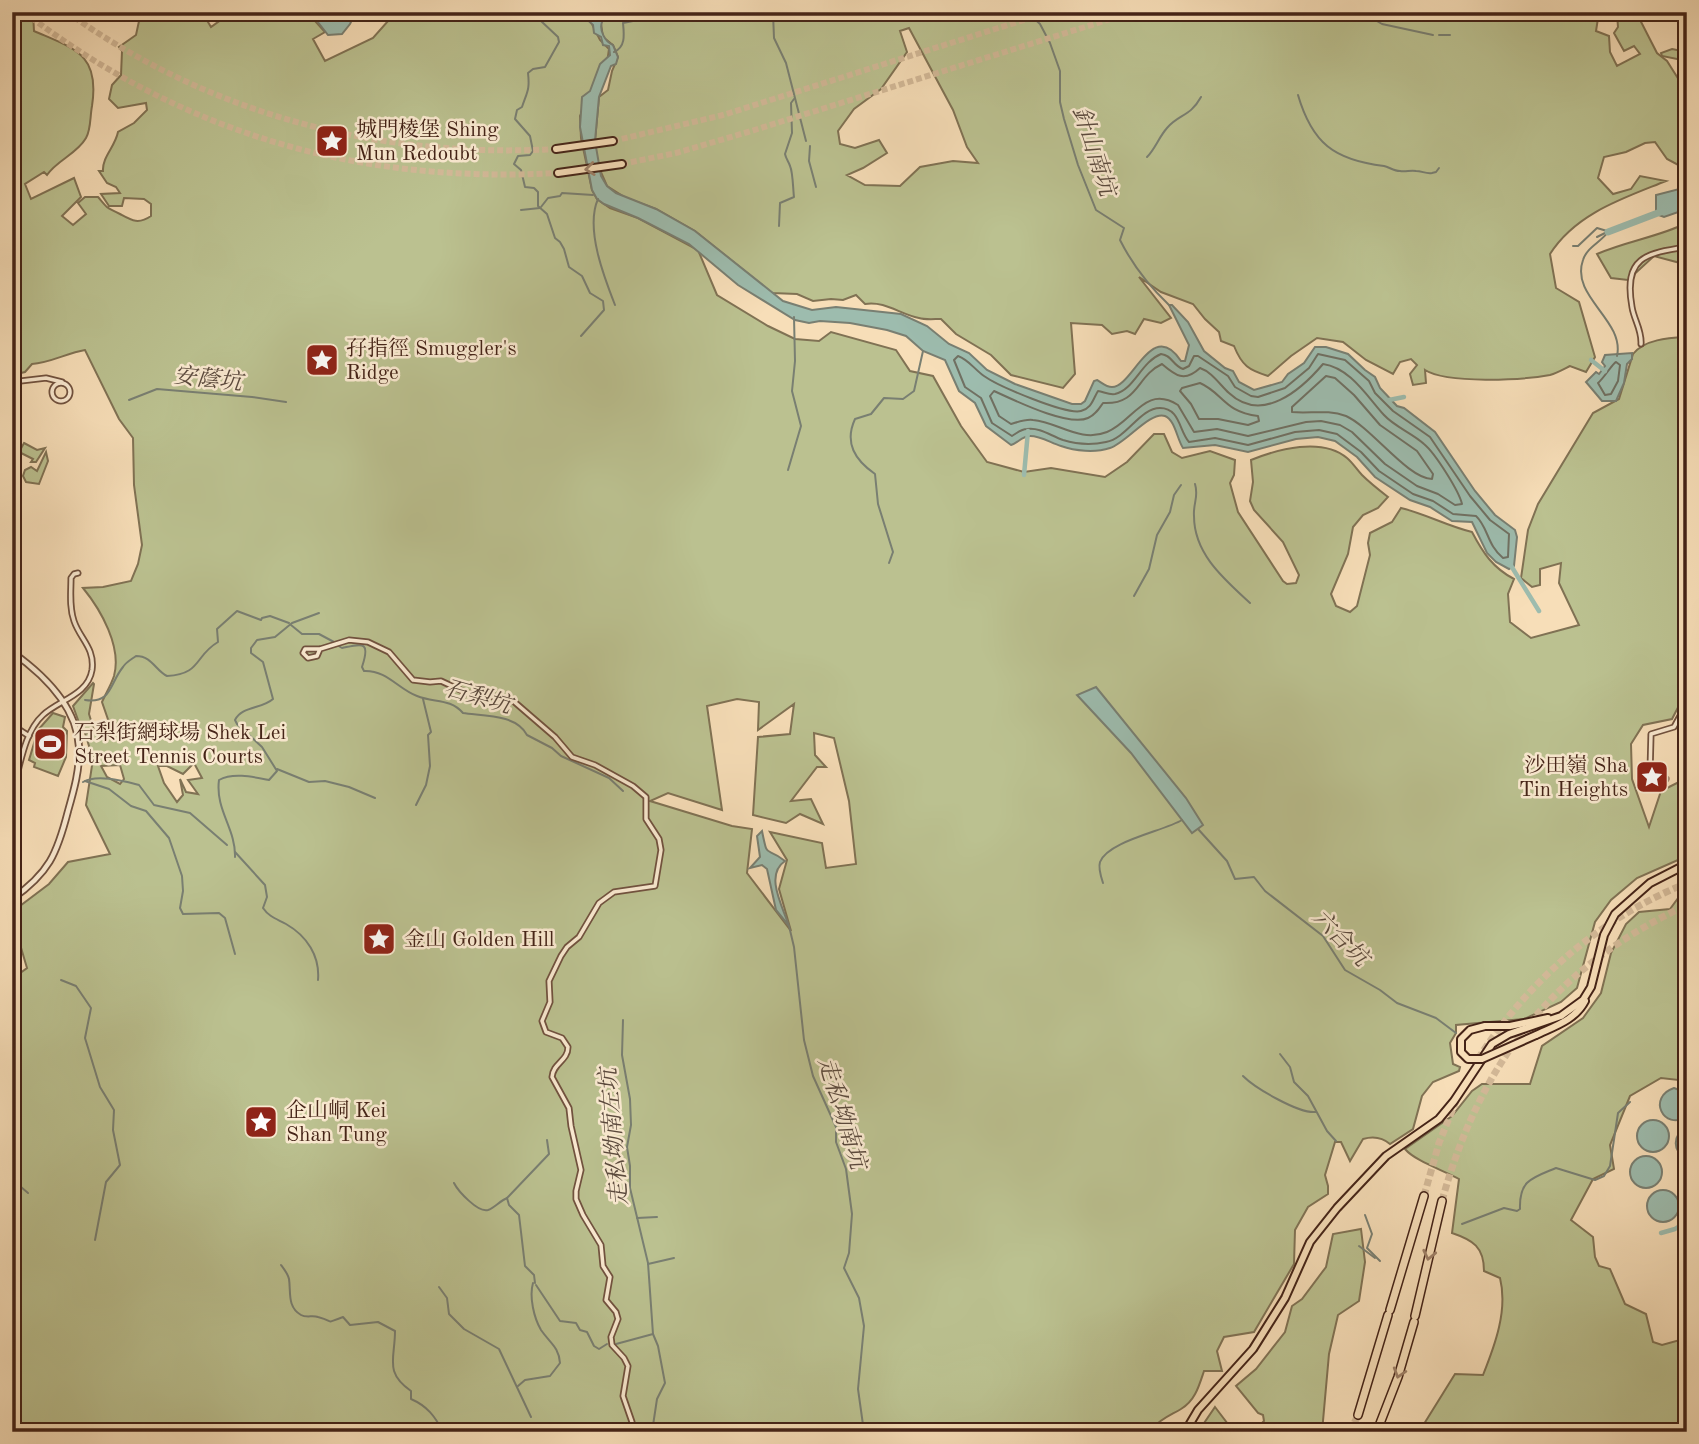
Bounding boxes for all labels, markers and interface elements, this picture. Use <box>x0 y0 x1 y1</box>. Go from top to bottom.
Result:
water label: 針山南坑 <box>1068 104 1122 202</box>
place label: 城門棱堡 Shing Mun Redoubt <box>356 118 499 165</box>
place icon: 城門棱堡 Shing Mun Redoubt <box>313 122 351 160</box>
one-way arrow <box>584 162 596 177</box>
place label: 孖指徑 Smuggler's Ridge <box>346 337 517 384</box>
place icon: 孖指徑 Smuggler's Ridge <box>303 341 341 379</box>
water label: 安蔭坑 <box>172 362 247 395</box>
water label: 石梨坑 <box>441 675 517 719</box>
place label: 石梨街網球場 Shek Lei Street Tennis Courts <box>74 721 286 768</box>
sports icon: 石梨街網球場 Shek Lei Street Tennis Courts <box>31 725 69 763</box>
place label: 沙田嶺 Sha Tin Heights <box>1519 754 1628 801</box>
place icon: 沙田嶺 Sha Tin Heights <box>1633 758 1671 796</box>
water label: 六合坑 <box>1307 904 1376 973</box>
place icon: 金山 Golden Hill <box>360 920 398 958</box>
place label: 金山 Golden Hill <box>404 928 555 951</box>
water label: 走私坳南坑 <box>814 1055 872 1175</box>
water label: 走私坳南左坑 <box>595 1064 632 1207</box>
place label: 企山峒 Kei Shan Tung <box>286 1099 388 1146</box>
place icon: 企山峒 Kei Shan Tung <box>242 1103 280 1141</box>
one-way arrow <box>1423 1249 1438 1261</box>
one-way arrow <box>1393 1366 1407 1378</box>

